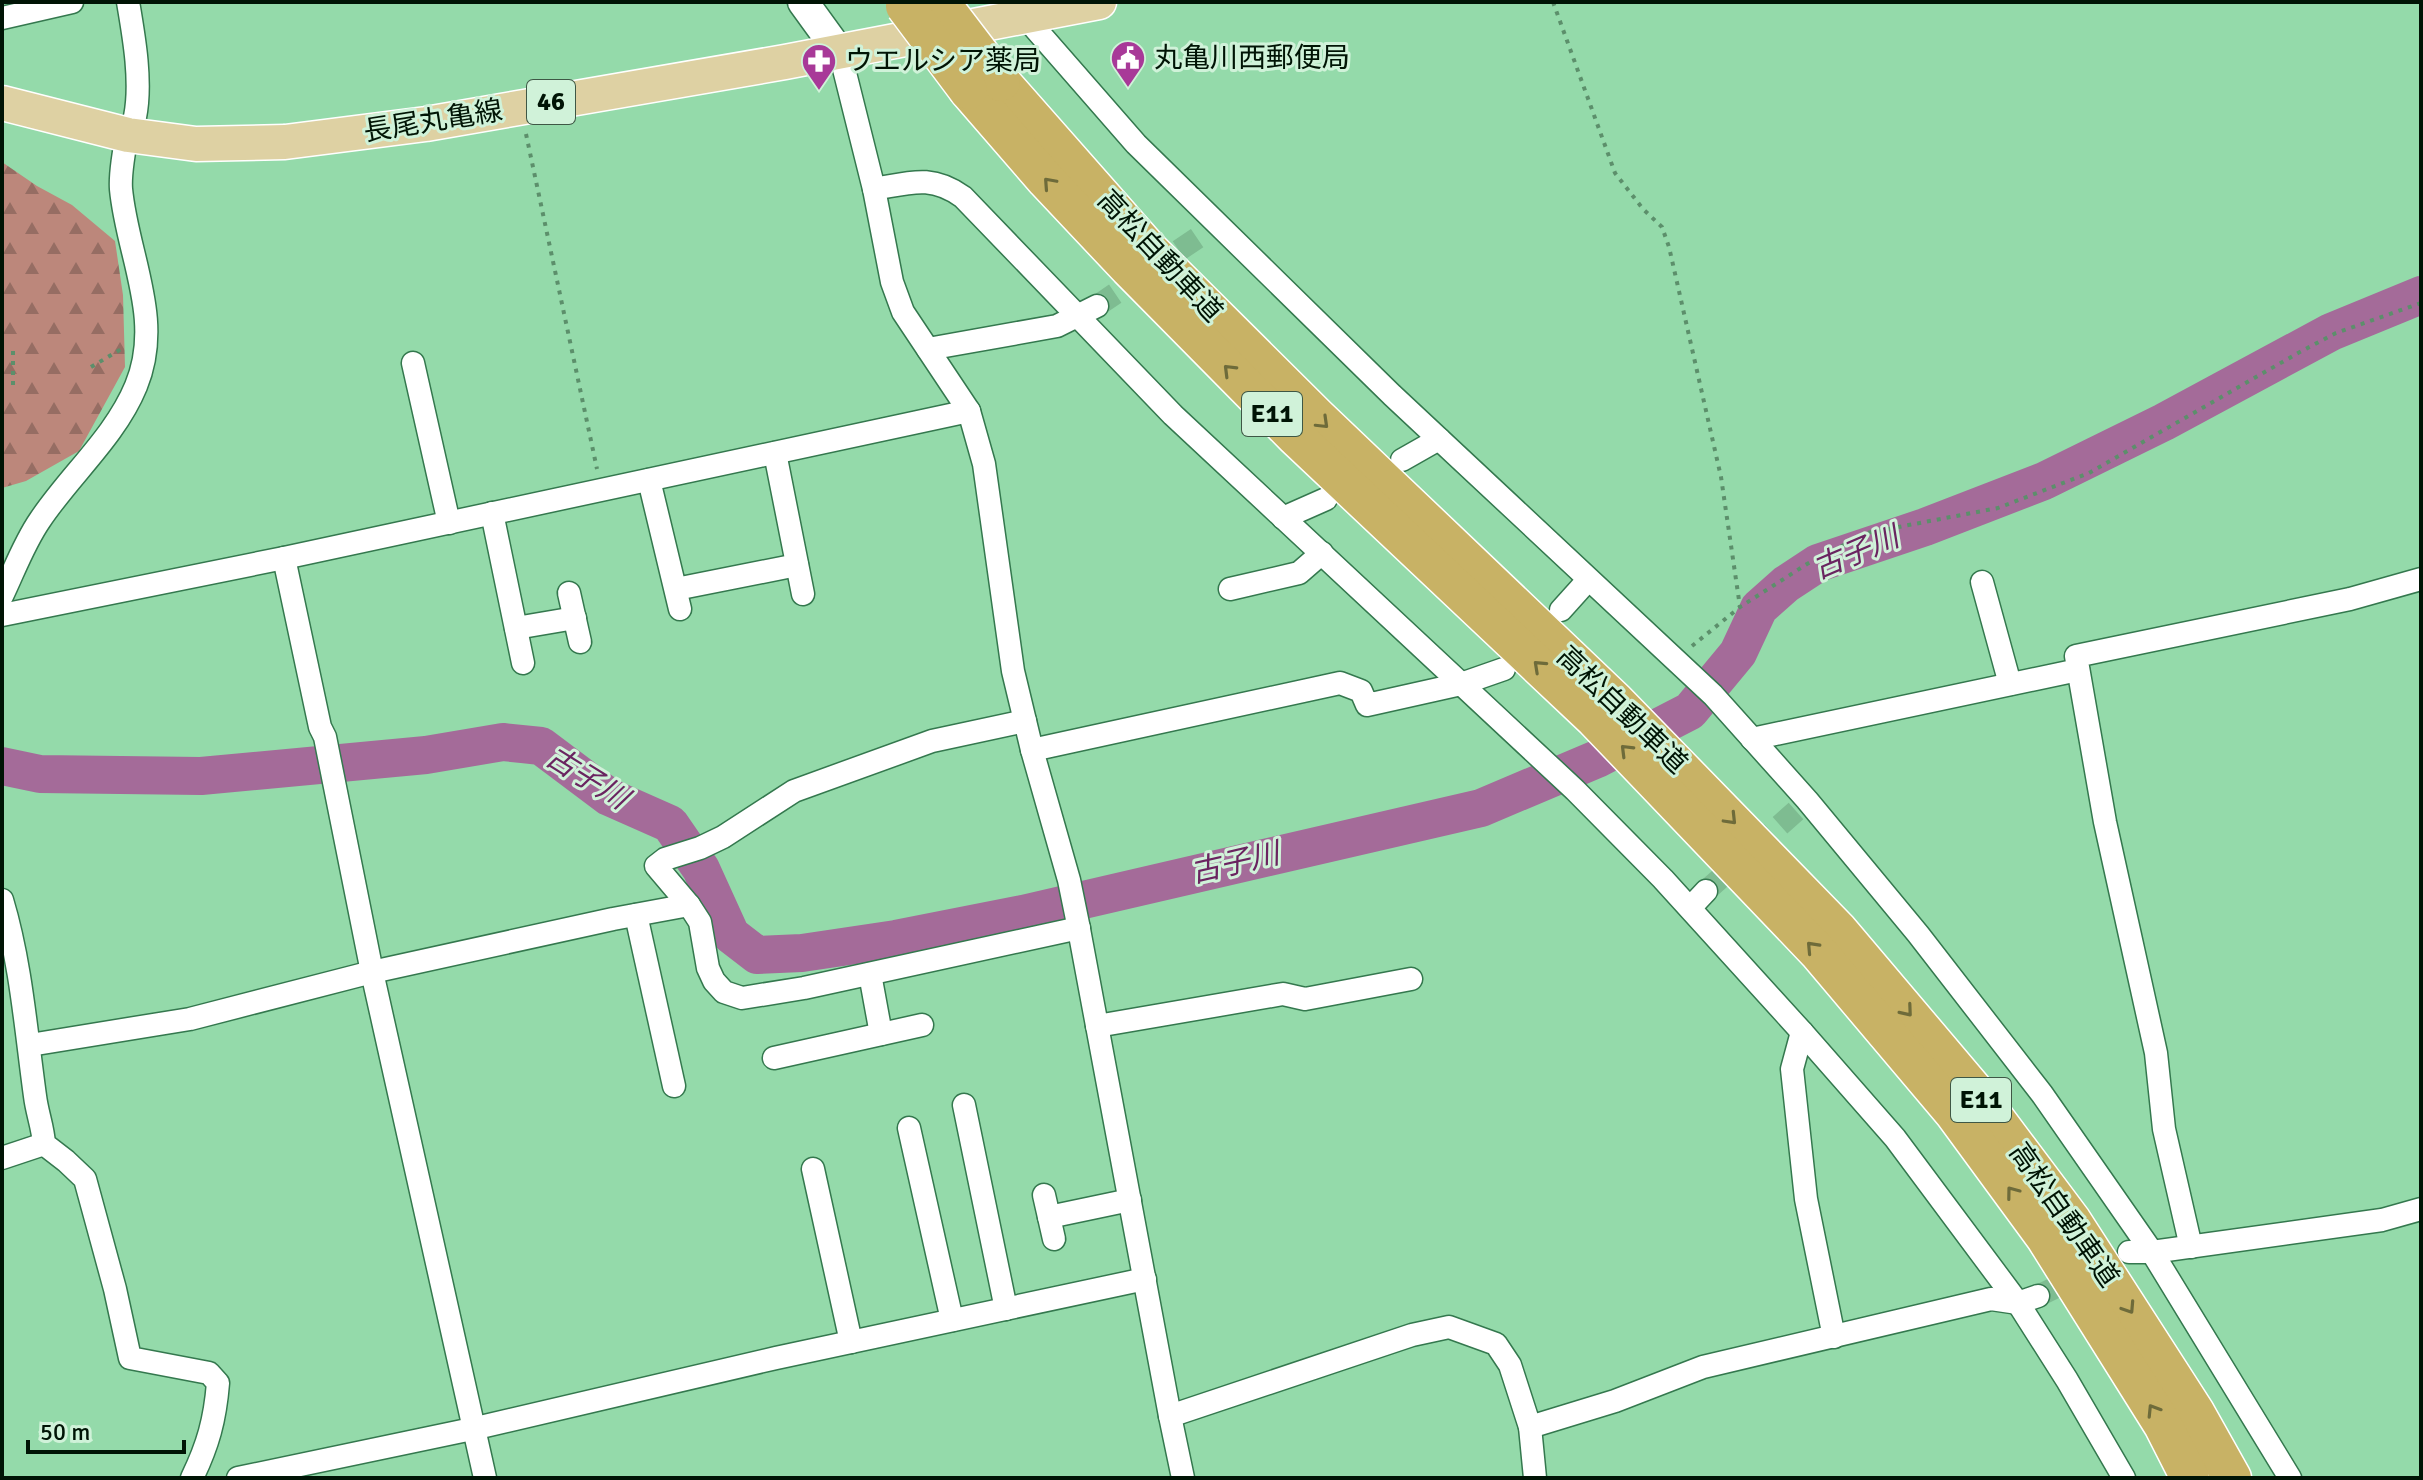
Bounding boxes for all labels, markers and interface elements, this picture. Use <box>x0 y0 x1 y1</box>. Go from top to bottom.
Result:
public building icon: 丸亀川西郵便局 <box>1109 39 1147 89</box>
place label: 丸亀川西郵便局 <box>1154 41 1350 75</box>
pharmacy icon: ウエルシア薬局 <box>800 42 838 92</box>
place label: ウエルシア薬局 <box>845 44 1041 78</box>
road number: 46 <box>527 80 575 124</box>
street label: 長尾丸亀線 <box>361 93 505 149</box>
one-way arrow <box>1043 178 1058 192</box>
street label: 高松自動車道 <box>1090 183 1230 329</box>
one-way arrow <box>1224 365 1239 379</box>
road number: E11 <box>1242 392 1302 436</box>
one-way arrow <box>1314 414 1328 428</box>
water label: 古子川 <box>1807 517 1907 588</box>
street label: 高松自動車道 <box>1550 639 1694 781</box>
one-way arrow <box>1533 661 1548 675</box>
water label: 古子川 <box>539 738 638 819</box>
one-way arrow <box>1621 745 1635 760</box>
one-way arrow <box>1722 810 1736 824</box>
water label: 古子川 <box>1187 834 1286 891</box>
one-way arrow <box>1808 941 1822 956</box>
one-way arrow <box>1897 1001 1911 1016</box>
road number: E11 <box>1951 1078 2011 1122</box>
street label: 高松自動車道 <box>2002 1136 2126 1294</box>
one-way arrow <box>2007 1186 2021 1200</box>
one-way arrow <box>2119 1300 2134 1314</box>
scale bar <box>28 1404 184 1454</box>
one-way arrow <box>2148 1404 2163 1418</box>
text: 50 m <box>40 1417 90 1447</box>

